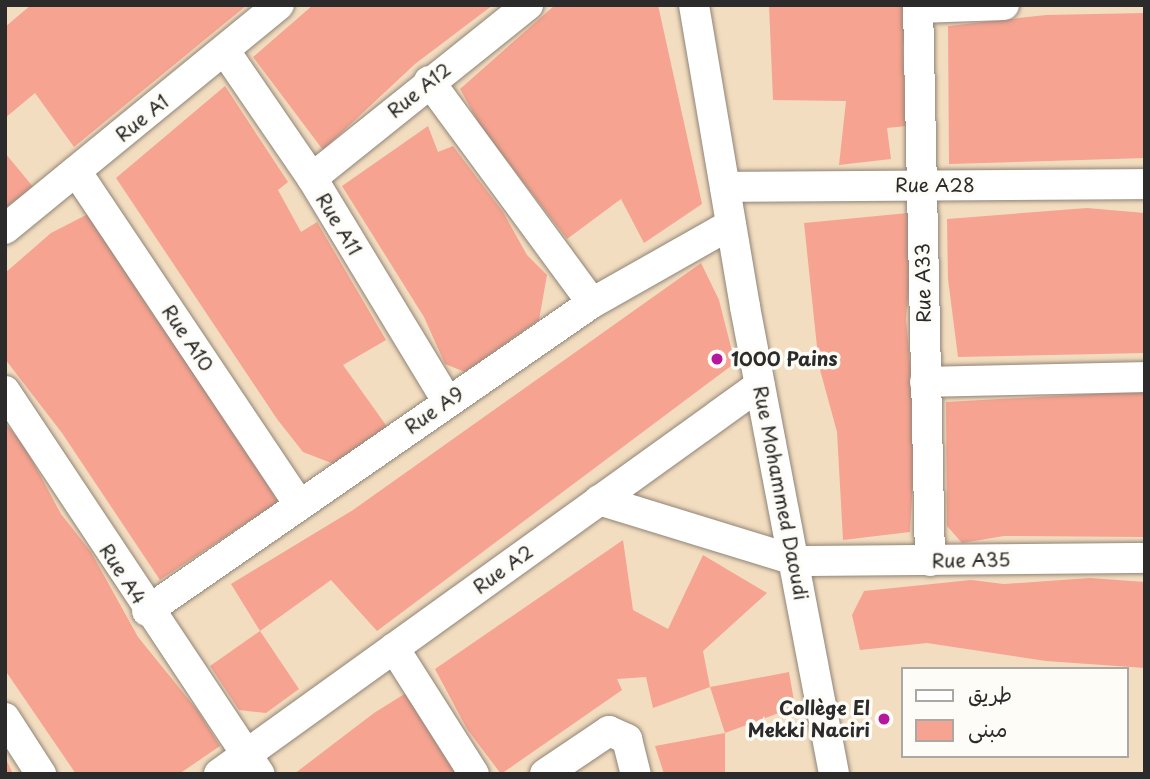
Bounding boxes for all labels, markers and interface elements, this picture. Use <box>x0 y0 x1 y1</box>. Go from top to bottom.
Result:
street label: Rue A12 <box>382 57 456 123</box>
street label: Rue A1 <box>111 89 173 147</box>
street label: Rue A28 <box>894 174 976 196</box>
street label: Rue A11 <box>311 188 367 260</box>
street label: Rue A33 <box>911 242 935 324</box>
street label: Rue A10 <box>157 300 219 376</box>
place label: 1000 Pains <box>731 348 838 370</box>
marker: 1000 Pains <box>709 351 725 367</box>
street label: Rue A9 <box>400 382 468 438</box>
street label: Rue Mohammed Daoudi <box>749 382 813 604</box>
street label: Rue A4 <box>95 539 151 609</box>
street label: Rue A2 <box>468 539 538 599</box>
street label: Rue A35 <box>931 548 1011 572</box>
legend <box>902 667 1129 758</box>
text: طريق <box>968 677 1012 709</box>
place label: Collège El Mekki Naciri <box>746 697 870 741</box>
marker: Collège El Mekki Naciri <box>876 711 892 727</box>
text: مبنى <box>968 712 1007 744</box>

